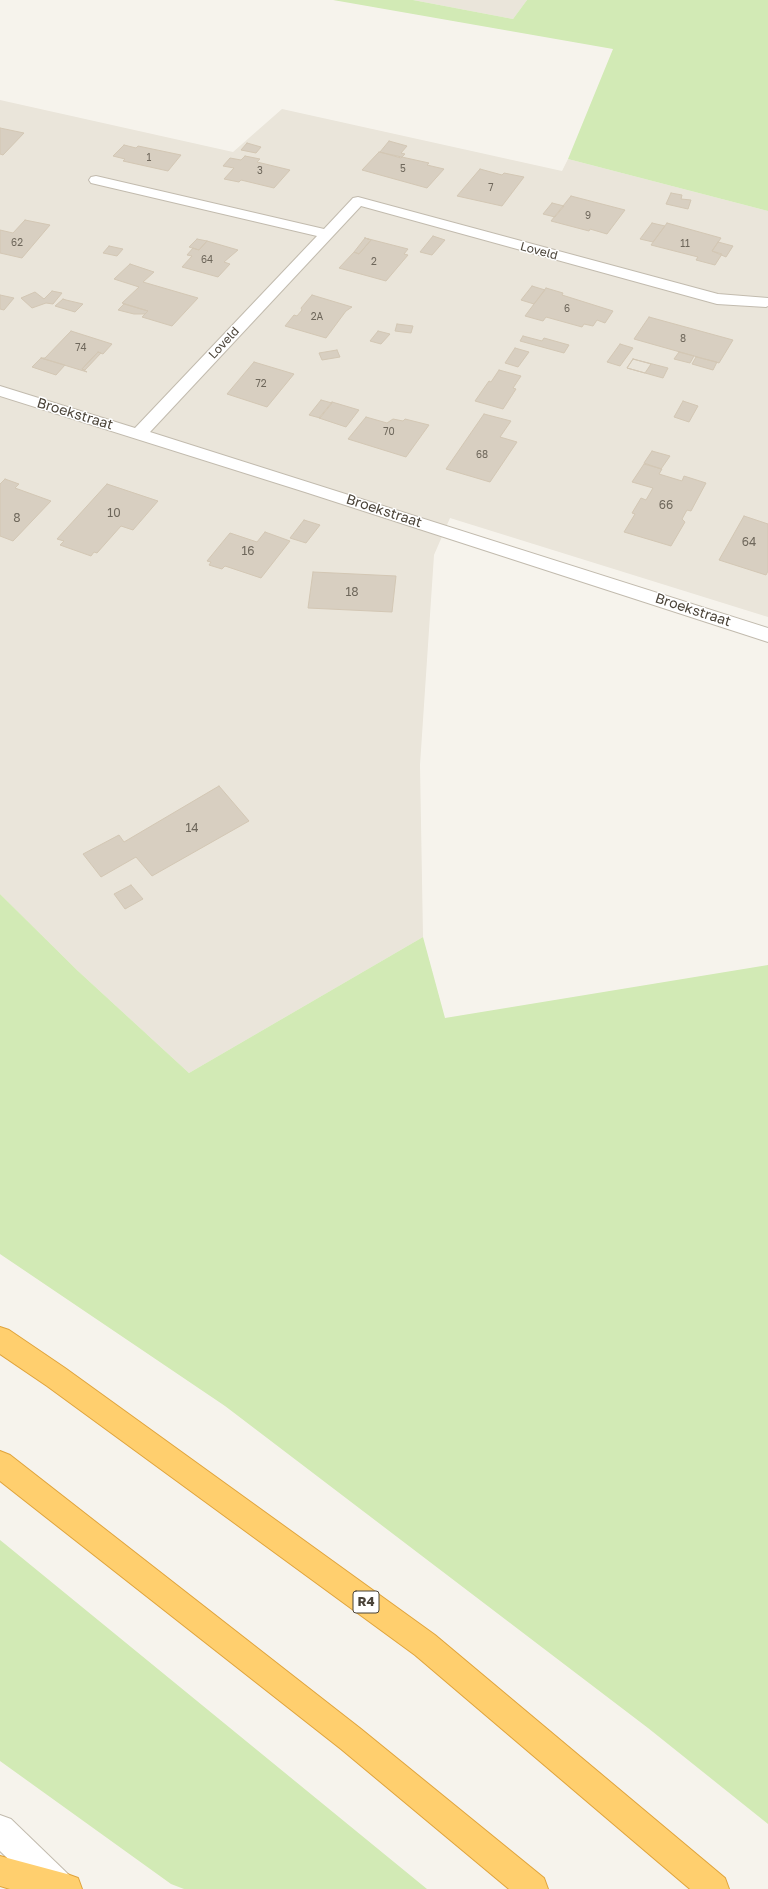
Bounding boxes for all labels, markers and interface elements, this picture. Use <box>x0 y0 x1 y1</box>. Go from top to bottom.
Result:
house number: 1 <box>147 152 151 164</box>
house number: 5 <box>400 163 406 175</box>
house number: 3 <box>257 165 263 177</box>
house number: 7 <box>488 182 494 194</box>
house number: 9 <box>585 210 591 222</box>
house number: 62 <box>11 237 23 249</box>
house number: 11 <box>680 238 690 250</box>
street label: Loveld <box>519 239 559 263</box>
house number: 64 <box>201 254 213 266</box>
house number: 2 <box>371 256 377 268</box>
house number: 6 <box>564 303 570 315</box>
house number: 2A <box>311 311 323 323</box>
street label: Loveld <box>206 324 242 362</box>
house number: 8 <box>680 333 686 345</box>
house number: 74 <box>75 342 87 354</box>
house number: 72 <box>255 378 267 390</box>
street label: Broekstraat <box>35 394 115 434</box>
house number: 70 <box>383 426 395 438</box>
house number: 68 <box>476 449 488 461</box>
street label: Broekstraat <box>344 491 424 531</box>
house number: 66 <box>659 498 673 512</box>
house number: 10 <box>107 506 121 520</box>
house number: 8 <box>13 511 21 525</box>
house number: 64 <box>742 535 756 549</box>
house number: 16 <box>241 544 255 558</box>
house number: 18 <box>345 585 359 599</box>
street label: Broekstraat <box>653 590 733 630</box>
house number: 14 <box>185 821 199 835</box>
road number: R4 <box>353 1591 379 1613</box>

